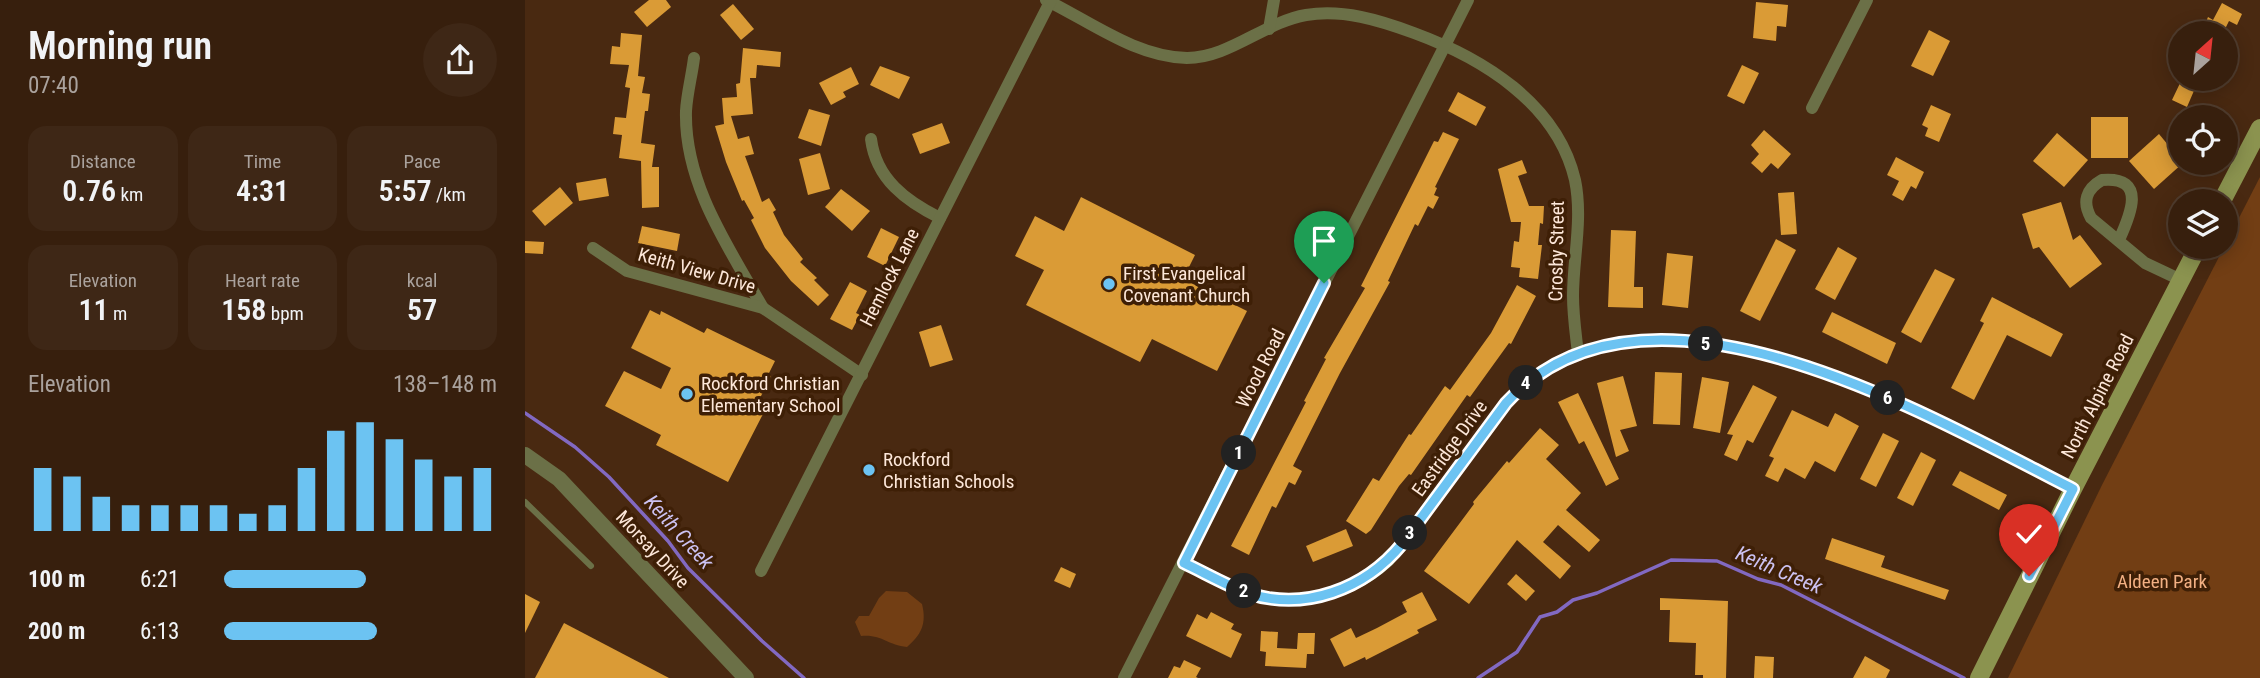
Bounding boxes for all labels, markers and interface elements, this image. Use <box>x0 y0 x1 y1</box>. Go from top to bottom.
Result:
north arrow <box>2168 21 2238 91</box>
map controls <box>2168 21 2238 259</box>
button: share <box>423 23 497 97</box>
text: Morning run <box>28 24 212 68</box>
text: 07:40 <box>28 72 79 99</box>
button: locate <box>2168 105 2238 175</box>
text: Distance <box>70 150 136 173</box>
text: Time <box>244 150 281 173</box>
text: Pace <box>404 150 441 173</box>
text: 0.76 <box>62 173 116 208</box>
text: 4:31 <box>236 173 289 208</box>
text: 5:57 <box>378 173 432 208</box>
text: km <box>116 183 143 206</box>
text: /km <box>432 183 466 206</box>
button: layers <box>2168 189 2238 259</box>
street label: Crosby Street <box>1544 200 1569 302</box>
pin <box>1294 211 1354 283</box>
icon: arrive <box>1305 222 1343 260</box>
street label: Hemlock Lane <box>855 224 924 330</box>
street label: Keith View Drive <box>635 243 758 298</box>
place label: First Evangelical Covenant Church <box>1123 262 1250 307</box>
text: Elevation <box>69 269 137 292</box>
text: Heart rate <box>225 269 300 292</box>
text: kcal <box>407 269 437 292</box>
marker: First Evangelical Covenant Church <box>1101 276 1117 292</box>
text: 11 <box>78 292 109 327</box>
text: 158 <box>221 292 266 327</box>
text: 57 <box>407 292 437 327</box>
text: m <box>109 302 127 325</box>
text: bpm <box>266 302 304 325</box>
street label: Wood Road <box>1231 325 1290 411</box>
pin: 5 <box>1689 326 1723 362</box>
street label: North Alpine Road <box>2056 330 2139 462</box>
text: 5 <box>1701 332 1710 355</box>
pin: 4 <box>1509 366 1543 400</box>
text: Elevation <box>28 371 111 398</box>
text: 138–148 m <box>393 371 497 398</box>
text: 4 <box>1521 371 1530 394</box>
place label: Rockford Christian Elementary School <box>701 372 840 417</box>
pin: 6 <box>1871 380 1905 416</box>
marker: Rockford Christian Elementary School <box>679 386 695 402</box>
text: 6 <box>1883 386 1892 409</box>
street label: Eastridge Drive <box>1407 396 1492 501</box>
pin: 1 <box>1221 435 1257 470</box>
text: 1 <box>1234 441 1243 464</box>
place label: Rockford Christian Schools <box>883 448 1014 493</box>
marker: Rockford Christian Schools <box>861 462 877 478</box>
water label: Keith Creek <box>639 490 719 575</box>
pin <box>1999 504 2059 576</box>
street label: Morsay Drive <box>611 506 694 593</box>
icon: check <box>2010 515 2048 553</box>
pin: 3 <box>1393 516 1428 550</box>
text: 3 <box>1405 521 1414 544</box>
water label: Keith Creek <box>1732 541 1827 599</box>
text: 100 m <box>28 566 85 593</box>
text: 6:21 <box>140 566 179 593</box>
park label: Aldeen Park <box>2117 570 2207 593</box>
pin: 2 <box>1227 574 1261 608</box>
text: 2 <box>1239 579 1248 602</box>
text: 200 m <box>28 618 85 645</box>
text: 6:13 <box>140 618 179 645</box>

